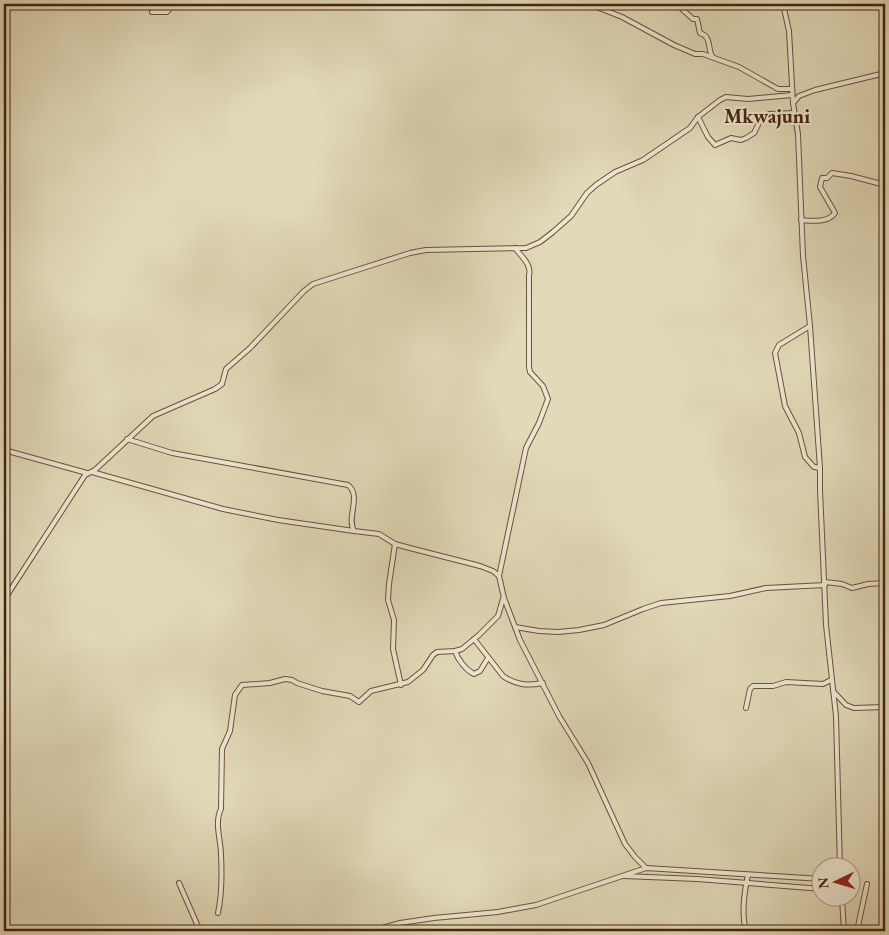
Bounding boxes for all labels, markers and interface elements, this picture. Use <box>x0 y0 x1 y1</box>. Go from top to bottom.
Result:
district label: Mkwajuni <box>724 103 810 129</box>
north arrow <box>812 858 862 908</box>
text: N <box>814 876 833 890</box>

